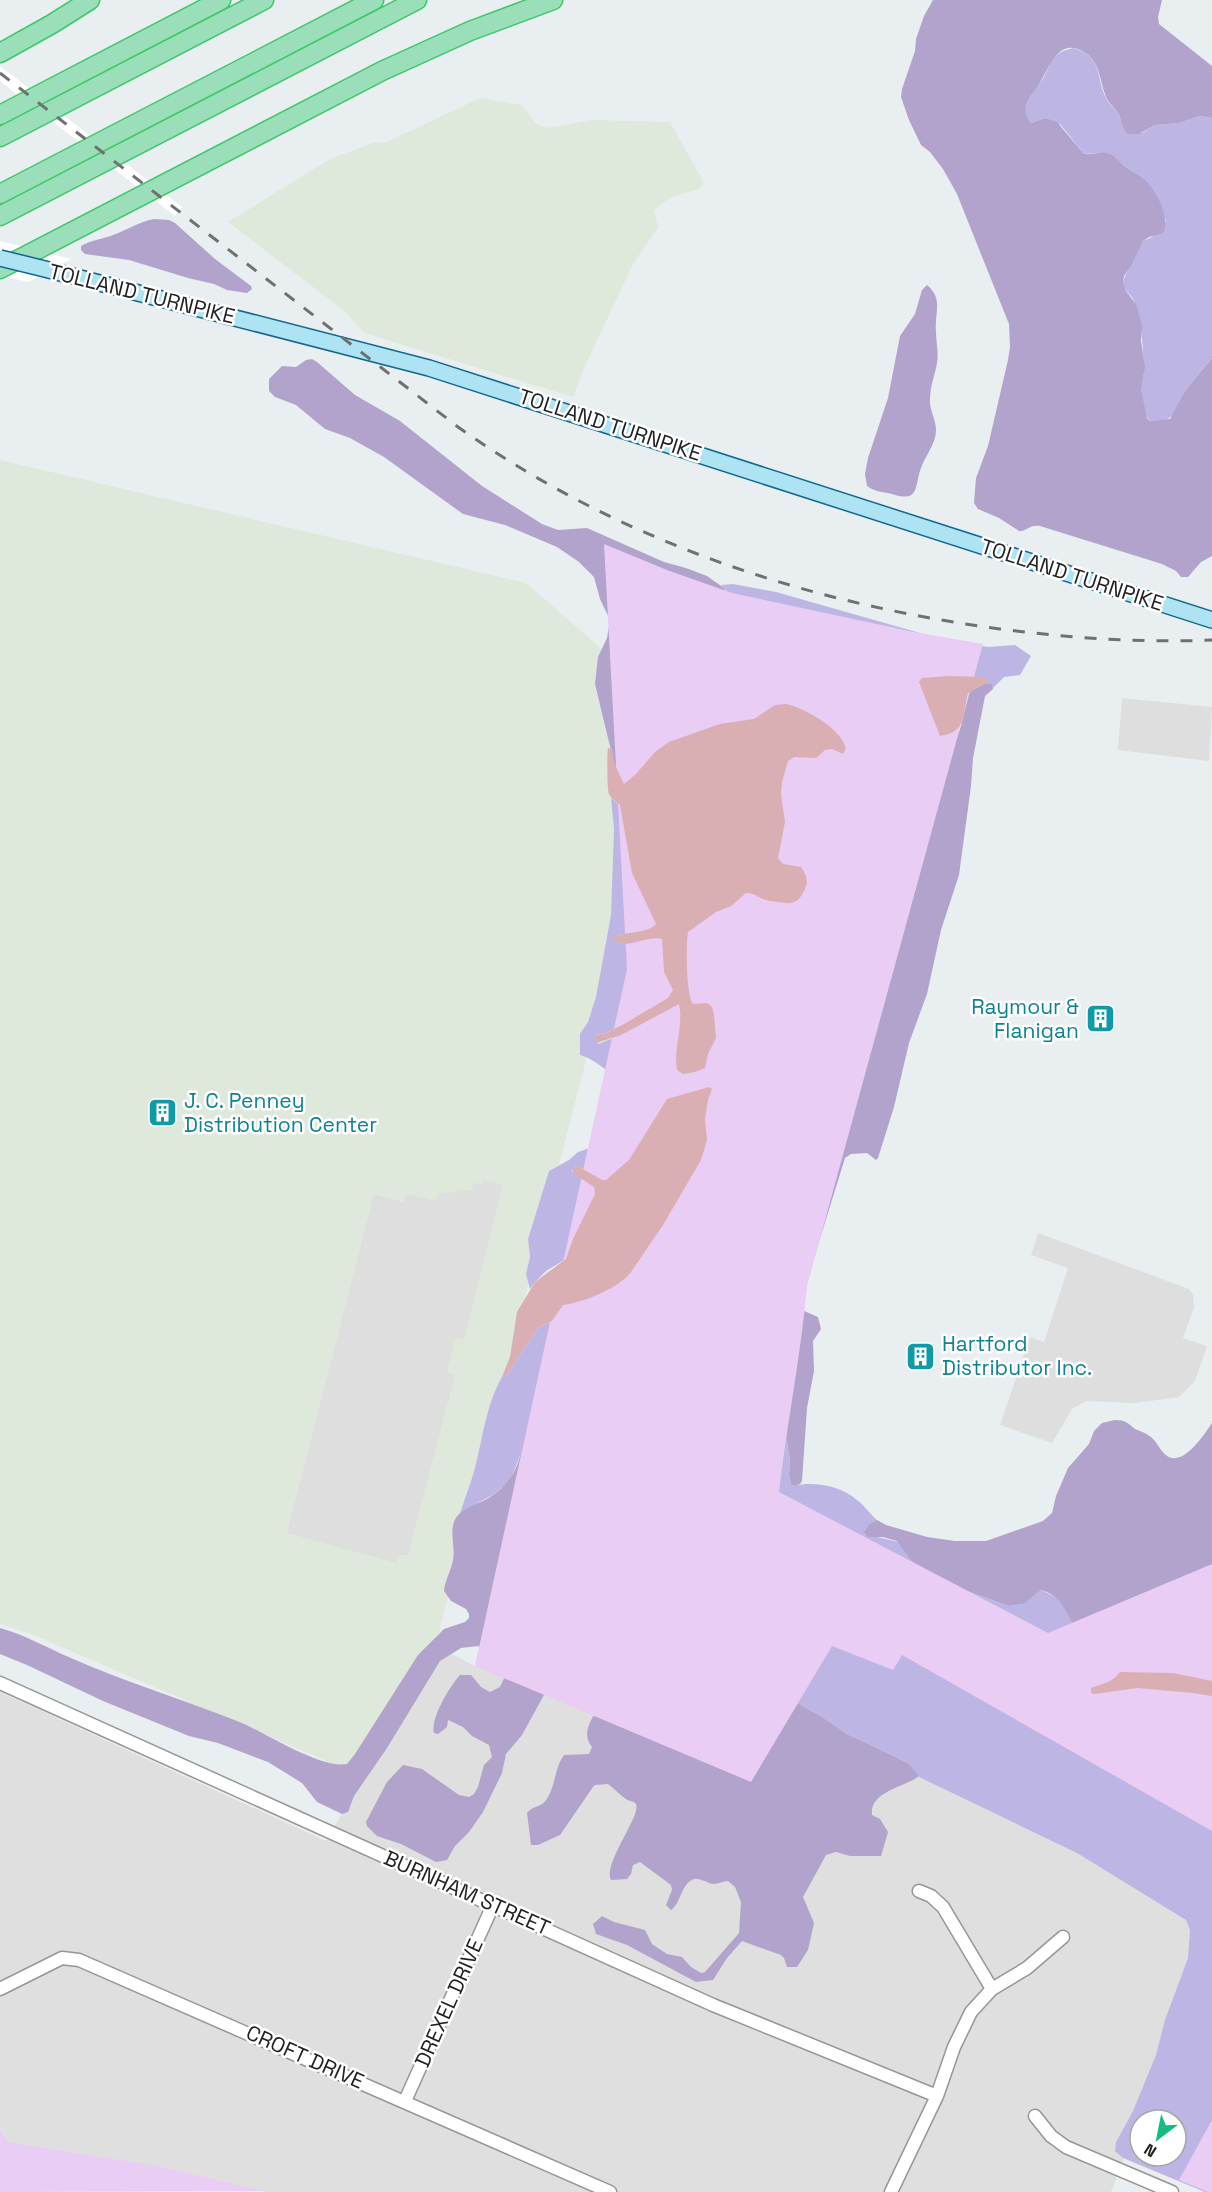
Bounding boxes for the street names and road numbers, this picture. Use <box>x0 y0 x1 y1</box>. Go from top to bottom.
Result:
street label: TOLLAND TURNPIKE <box>46 257 238 330</box>
street label: TOLLAND TURNPIKE <box>515 382 705 467</box>
street label: TOLLAND TURNPIKE <box>977 532 1167 617</box>
street label: BURNHAM STREET <box>380 1844 555 1941</box>
street label: DREXEL DRIVE <box>408 1934 489 2071</box>
street label: CROFT DRIVE <box>242 2018 368 2095</box>

